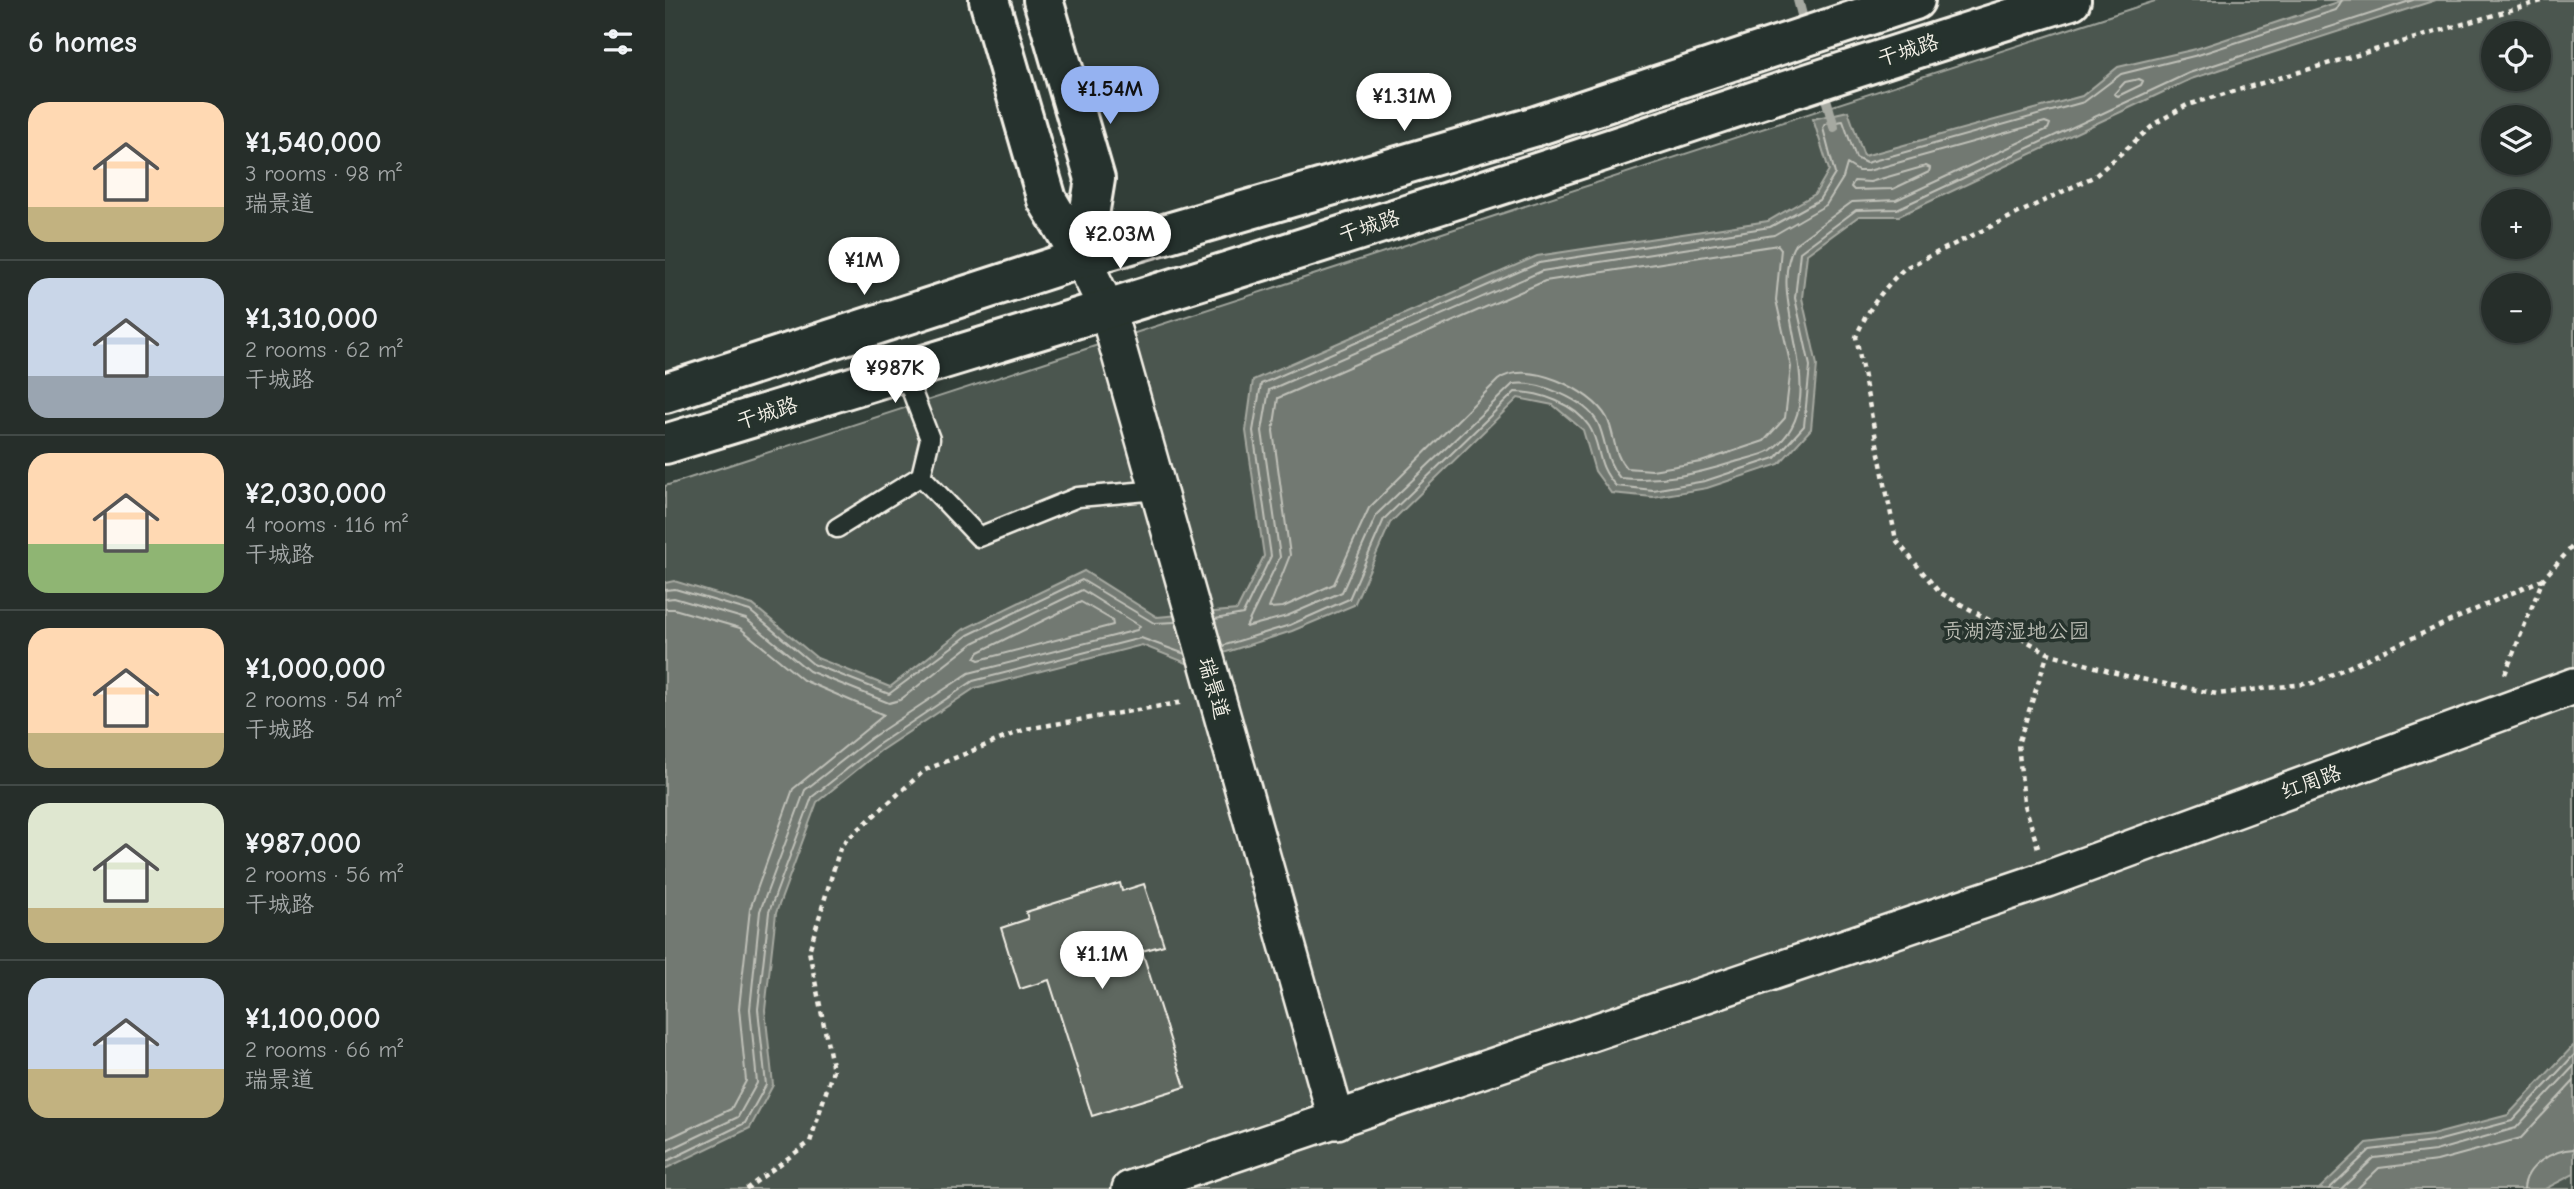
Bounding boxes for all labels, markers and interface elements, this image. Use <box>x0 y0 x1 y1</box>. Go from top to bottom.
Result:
map controls <box>2481 21 2551 343</box>
button: locate <box>2481 21 2551 91</box>
icon: filters <box>599 23 637 61</box>
text: 6 homes <box>28 25 137 60</box>
street label: 干城路 <box>1874 29 1942 71</box>
pin: ¥1.54M <box>1053 66 1167 126</box>
pin: ¥1.31M <box>1347 74 1461 133</box>
text: ¥1.54M <box>1077 75 1143 102</box>
text: ¥1.31M <box>1372 82 1436 109</box>
button: layers <box>2481 105 2551 175</box>
text: ¥1,540,000 <box>245 125 382 160</box>
icon: home <box>84 130 168 214</box>
text: 3 rooms · 98 m² <box>245 160 402 187</box>
button: + <box>2481 189 2551 259</box>
text: 瑞景道 <box>245 190 314 217</box>
street label: 干城路 <box>1335 205 1403 247</box>
pin: ¥2.03M <box>1063 212 1177 271</box>
text: ¥2.03M <box>1085 220 1155 247</box>
pin: ¥1M <box>830 238 898 297</box>
text: ¥1M <box>845 246 883 273</box>
button: − <box>2481 273 2551 343</box>
text: ¥1,310,000 <box>245 301 378 336</box>
icon: home <box>84 306 168 390</box>
text: 2 rooms · 62 m² <box>245 336 403 363</box>
pin: ¥987K <box>846 346 944 405</box>
text: ¥987K <box>866 354 924 381</box>
text: 干城路 <box>245 366 314 393</box>
street label: 干城路 <box>733 392 801 434</box>
text: ¥2,030,000 <box>245 476 387 511</box>
icon: home <box>84 481 168 565</box>
text: 4 rooms · 116 m² <box>245 511 408 538</box>
text: 干城路 <box>245 541 314 568</box>
park label: 贡湖湾湿地公园 <box>1943 619 2090 643</box>
text: ¥1,000,000 <box>245 651 386 686</box>
street label: 瑞景道 <box>1194 654 1234 722</box>
icon: home <box>84 656 168 740</box>
text: 2 rooms · 54 m² <box>245 686 402 713</box>
text: 干城路 <box>245 716 314 743</box>
street label: 红周路 <box>2277 760 2345 804</box>
text: ¥987,000 <box>245 826 362 861</box>
icon: home <box>84 831 168 915</box>
text: 2 rooms · 56 m² <box>245 861 403 888</box>
text: 干城路 <box>245 891 314 918</box>
pin: ¥1.1M <box>1053 932 1151 991</box>
text: ¥1.1M <box>1076 940 1128 967</box>
text: ¥1,100,000 <box>245 1001 381 1036</box>
icon: home <box>84 1006 168 1090</box>
text: 2 rooms · 66 m² <box>245 1036 403 1063</box>
text: 瑞景道 <box>245 1066 314 1093</box>

